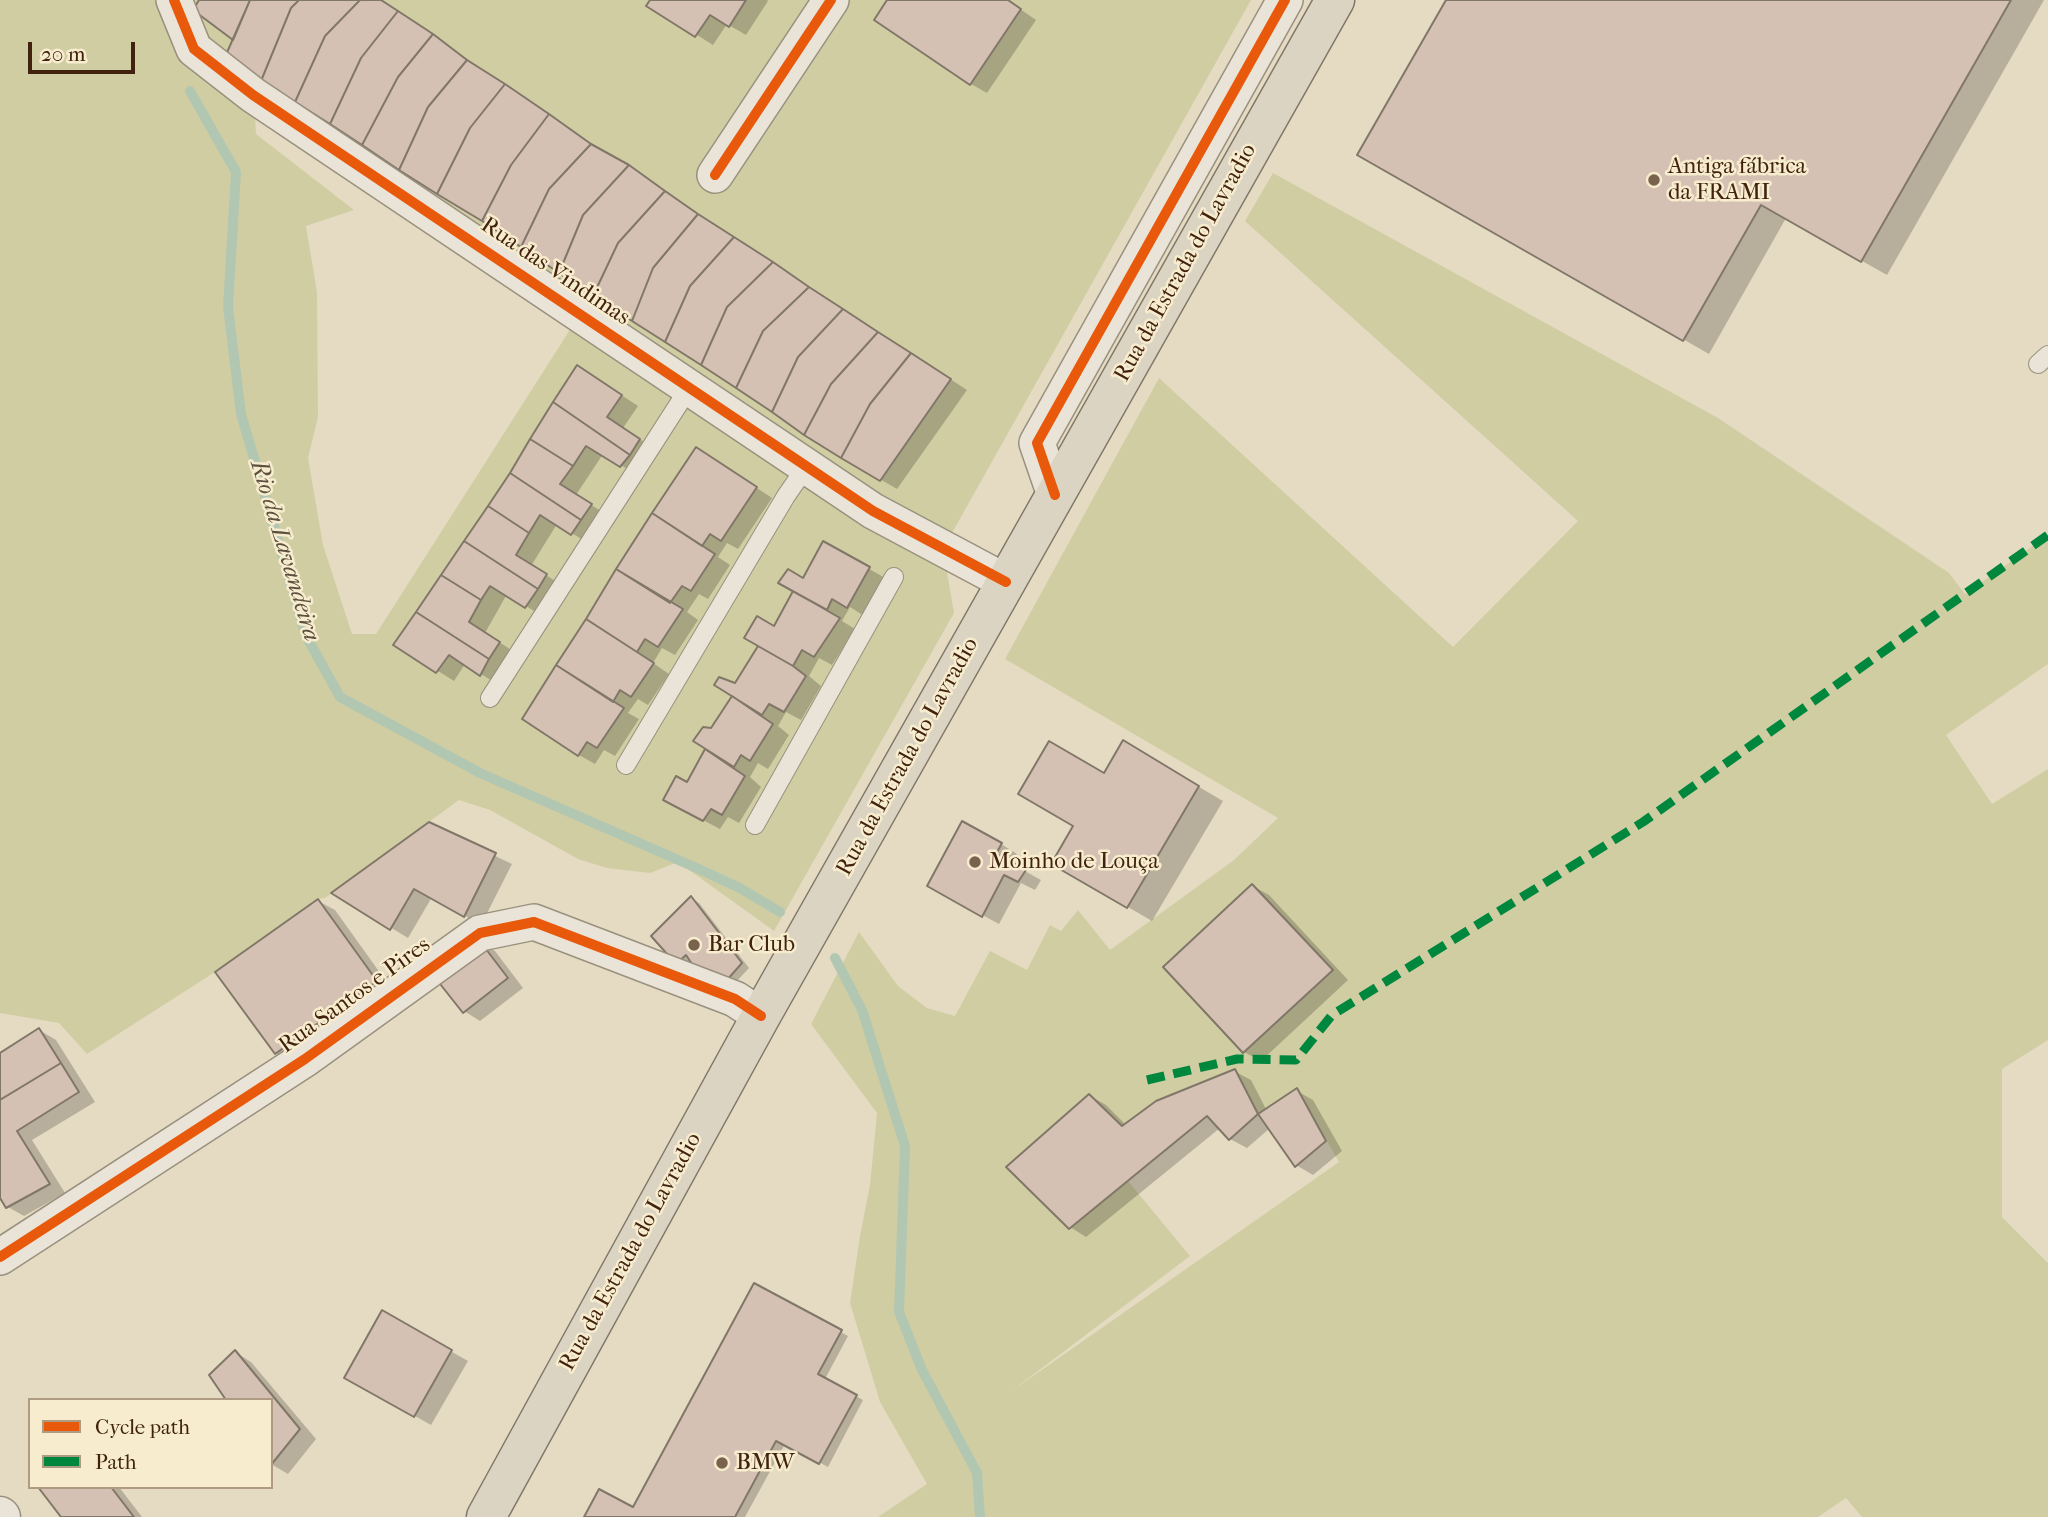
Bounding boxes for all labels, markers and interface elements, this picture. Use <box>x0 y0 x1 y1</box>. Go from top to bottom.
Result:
scale bar <box>32 28 138 72</box>
text: 20 m <box>41 42 85 66</box>
street label: Rua da Estrada do Lavradio <box>1109 139 1263 387</box>
place label: Antiga fábrica da FRAMI <box>1668 153 1806 207</box>
marker: Antiga fábrica da FRAMI <box>1646 172 1662 188</box>
street label: Rua das Vindimas <box>475 212 635 332</box>
water label: Rio da Lavandeira <box>243 457 325 645</box>
street label: Rua da Estrada do Lavradio <box>831 633 985 881</box>
place label: Moinho de Louça <box>989 848 1159 876</box>
marker: Moinho de Louça <box>967 854 983 870</box>
place label: Bar Club <box>708 931 795 959</box>
street label: Rua Santos e Pires <box>274 932 436 1060</box>
marker: Bar Club <box>686 937 702 953</box>
street label: Rua da Estrada do Lavradio <box>554 1128 708 1376</box>
legend <box>28 1398 273 1489</box>
text: Cycle path <box>95 1415 190 1439</box>
place label: BMW <box>736 1449 795 1477</box>
text: Path <box>95 1450 136 1474</box>
marker: BMW <box>714 1455 730 1471</box>

